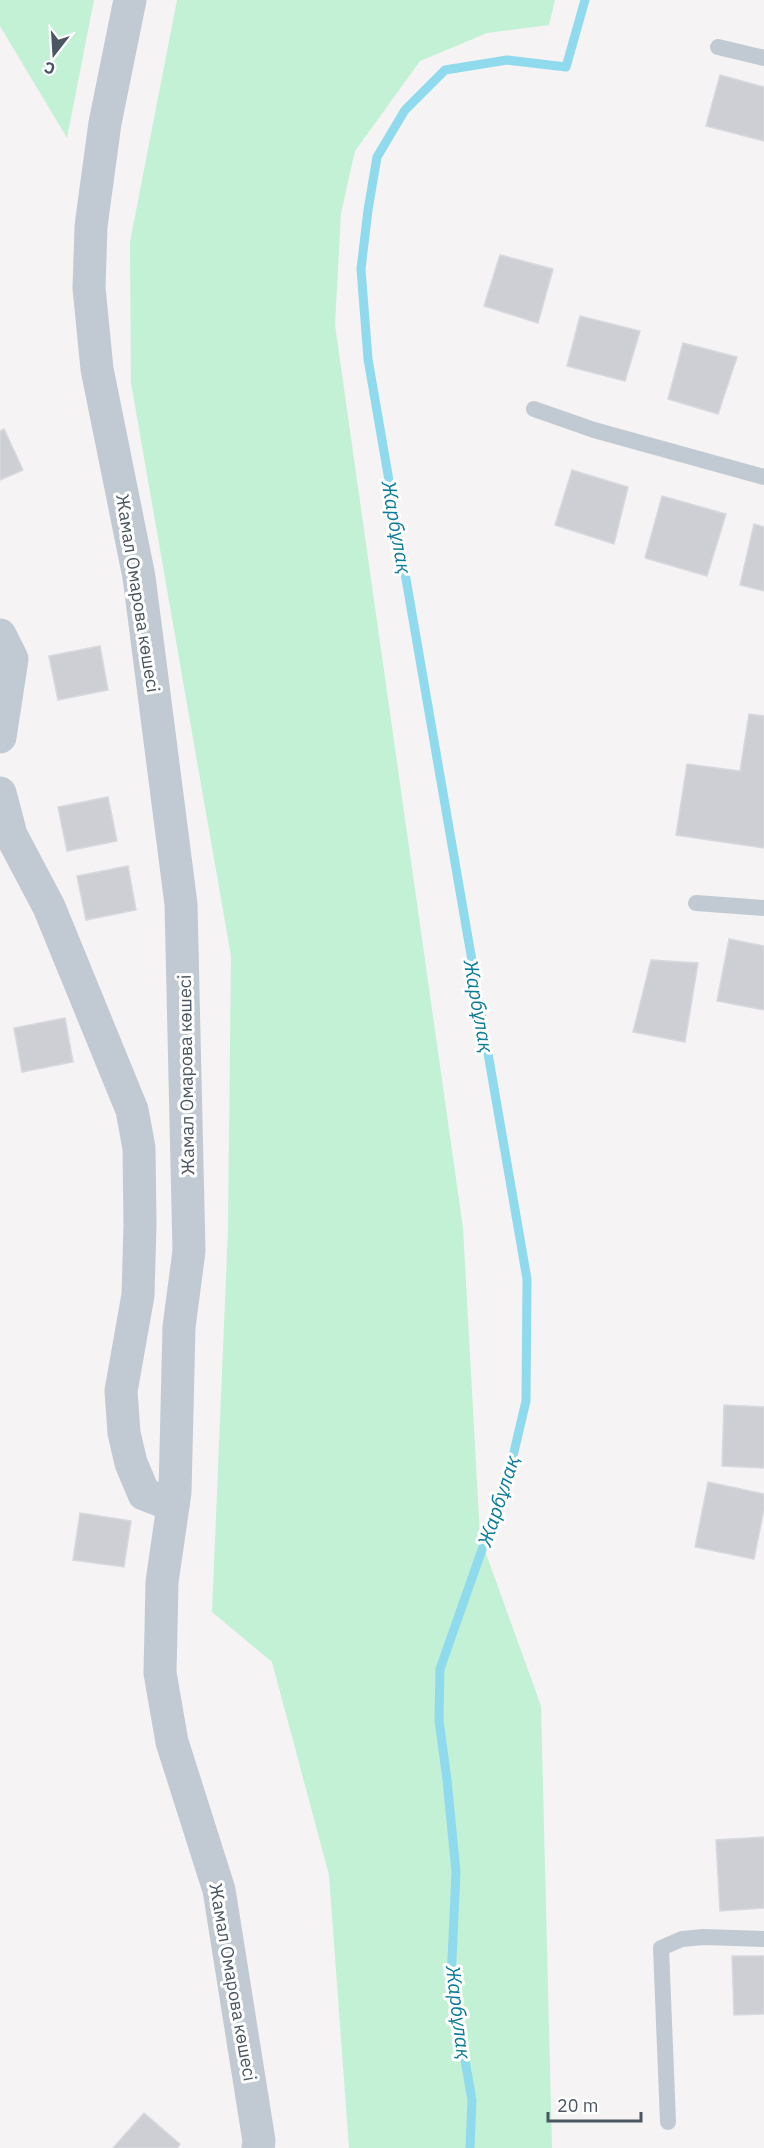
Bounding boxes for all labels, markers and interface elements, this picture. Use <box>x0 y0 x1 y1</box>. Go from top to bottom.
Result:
north arrow <box>24 24 84 84</box>
text: С <box>42 57 58 79</box>
water label: Жарбұлақ <box>375 477 419 576</box>
street label: Жамал Омарова көшесі <box>111 492 165 694</box>
water label: Жарбұлақ <box>457 956 501 1055</box>
street label: Жамал Омарова көшесі <box>173 975 199 1175</box>
water label: Жарбұлақ <box>470 1452 525 1551</box>
street label: Жамал Омарова көшесі <box>204 1881 262 2083</box>
water label: Жарбұлақ <box>440 1963 478 2061</box>
scale bar <box>548 2085 641 2123</box>
text: 20 m <box>557 2094 599 2117</box>

